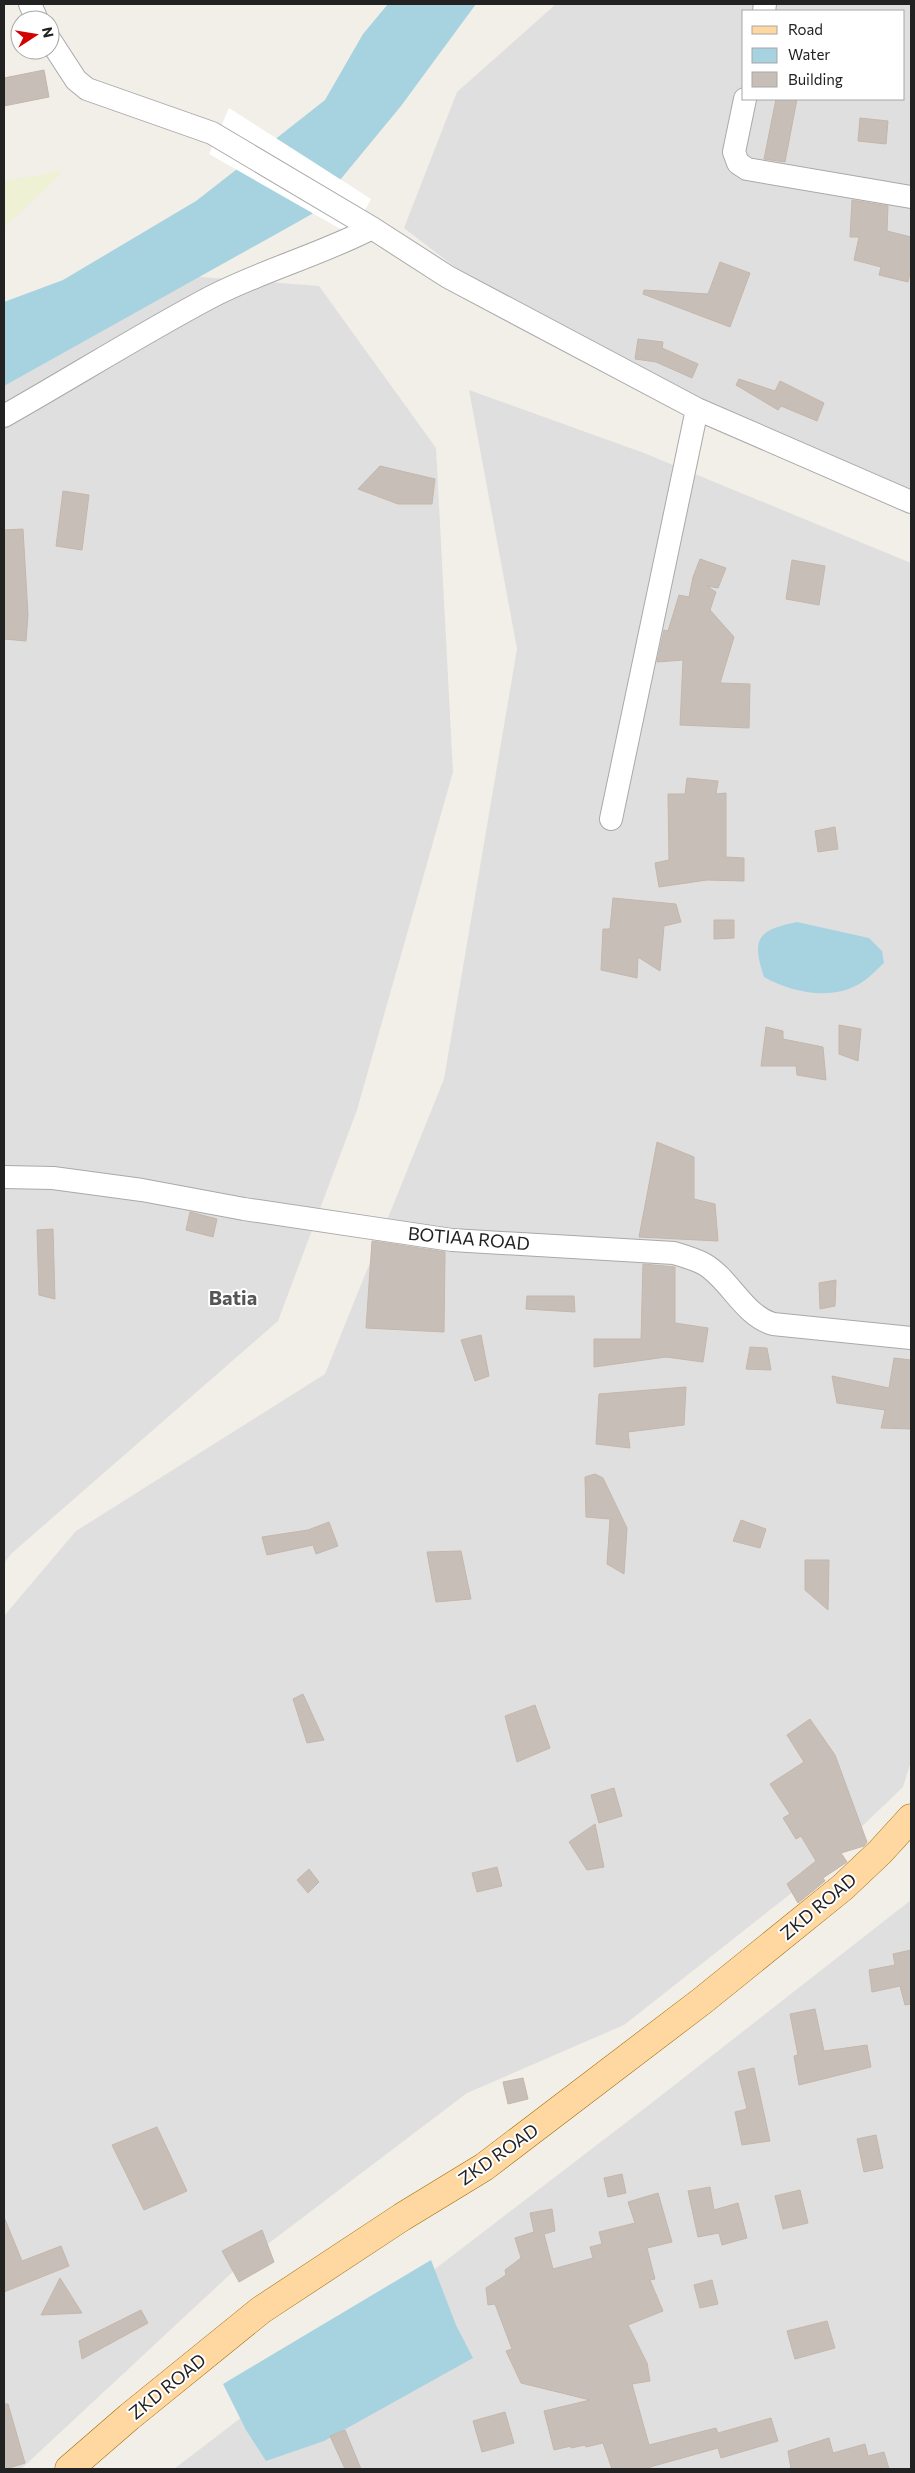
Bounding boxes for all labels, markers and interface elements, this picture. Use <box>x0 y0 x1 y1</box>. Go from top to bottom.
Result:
north arrow <box>10 10 60 60</box>
legend <box>742 10 905 100</box>
text: Road <box>788 20 823 38</box>
text: N <box>39 25 58 39</box>
text: Water <box>788 45 830 63</box>
text: Building <box>788 70 843 88</box>
street label: BOTIAA ROAD <box>407 1222 531 1254</box>
district label: Batia <box>209 1285 257 1309</box>
street label: ZKD ROAD <box>775 1868 861 1944</box>
street label: ZKD ROAD <box>454 2118 542 2190</box>
street label: ZKD ROAD <box>124 2348 210 2424</box>

